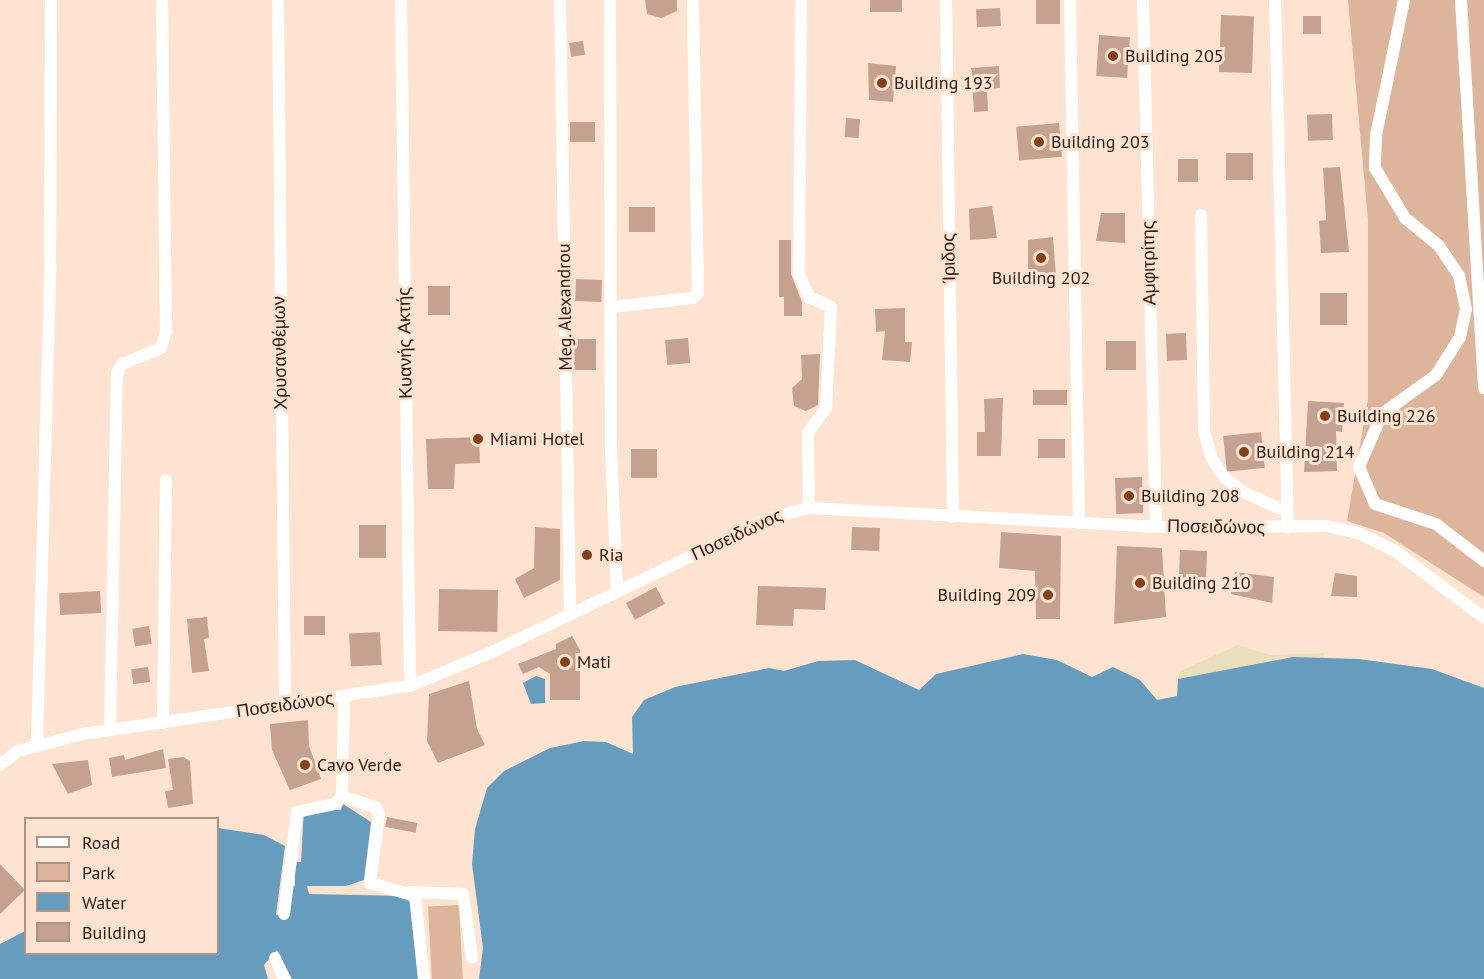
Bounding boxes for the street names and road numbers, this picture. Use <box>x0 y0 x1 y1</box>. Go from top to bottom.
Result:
street label: Αμφιτρίτης <box>1137 220 1161 306</box>
street label: Ίριδος <box>938 233 960 283</box>
street label: Meg. Alexandrou <box>553 242 577 372</box>
street label: Κυανής Ακτής <box>393 287 417 399</box>
street label: Χρυσανθέμων <box>268 296 292 410</box>
street label: Ποσειδώνος <box>688 505 786 565</box>
street label: Ποσειδώνος <box>1167 515 1265 539</box>
street label: Ποσειδώνος <box>235 687 335 723</box>

